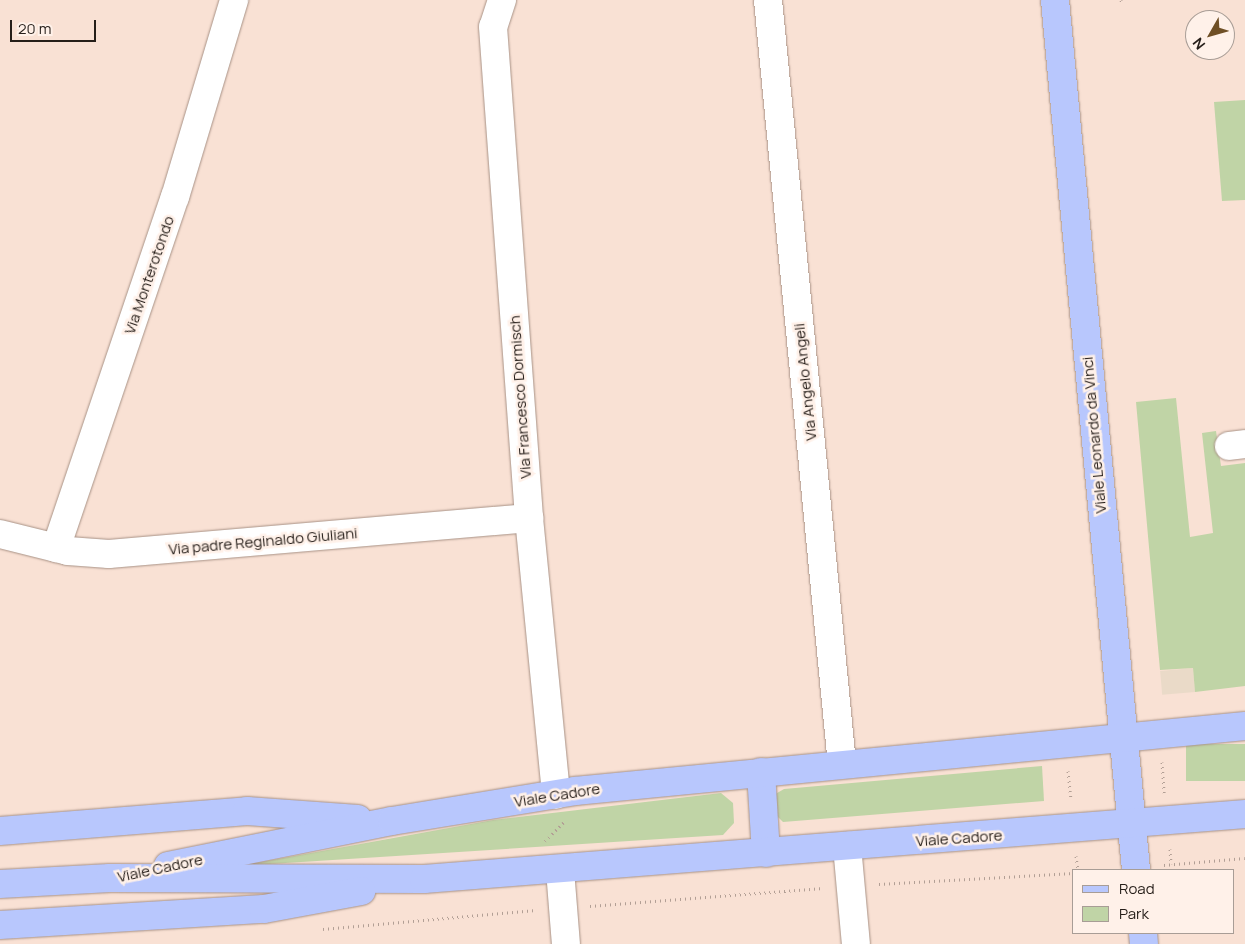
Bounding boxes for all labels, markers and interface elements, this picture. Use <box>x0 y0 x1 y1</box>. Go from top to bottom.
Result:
scale bar <box>12 10 99 42</box>
north arrow <box>1185 10 1235 60</box>
text: 20 m <box>18 18 51 39</box>
text: N <box>1188 34 1209 54</box>
street label: Via Monterotondo <box>120 214 178 336</box>
street label: Via Francesco Dormisch <box>505 315 535 479</box>
street label: Via Angelo Angeli <box>790 322 820 442</box>
street label: Viale Leonardo da Vinci <box>1078 356 1110 514</box>
street label: Via padre Reginaldo Giuliani <box>168 524 358 558</box>
street label: Viale Cadore <box>513 779 601 811</box>
street label: Viale Cadore <box>915 826 1003 850</box>
street label: Viale Cadore <box>116 850 204 886</box>
legend <box>1072 869 1235 934</box>
text: Road <box>1119 878 1155 899</box>
text: Park <box>1119 903 1149 924</box>

